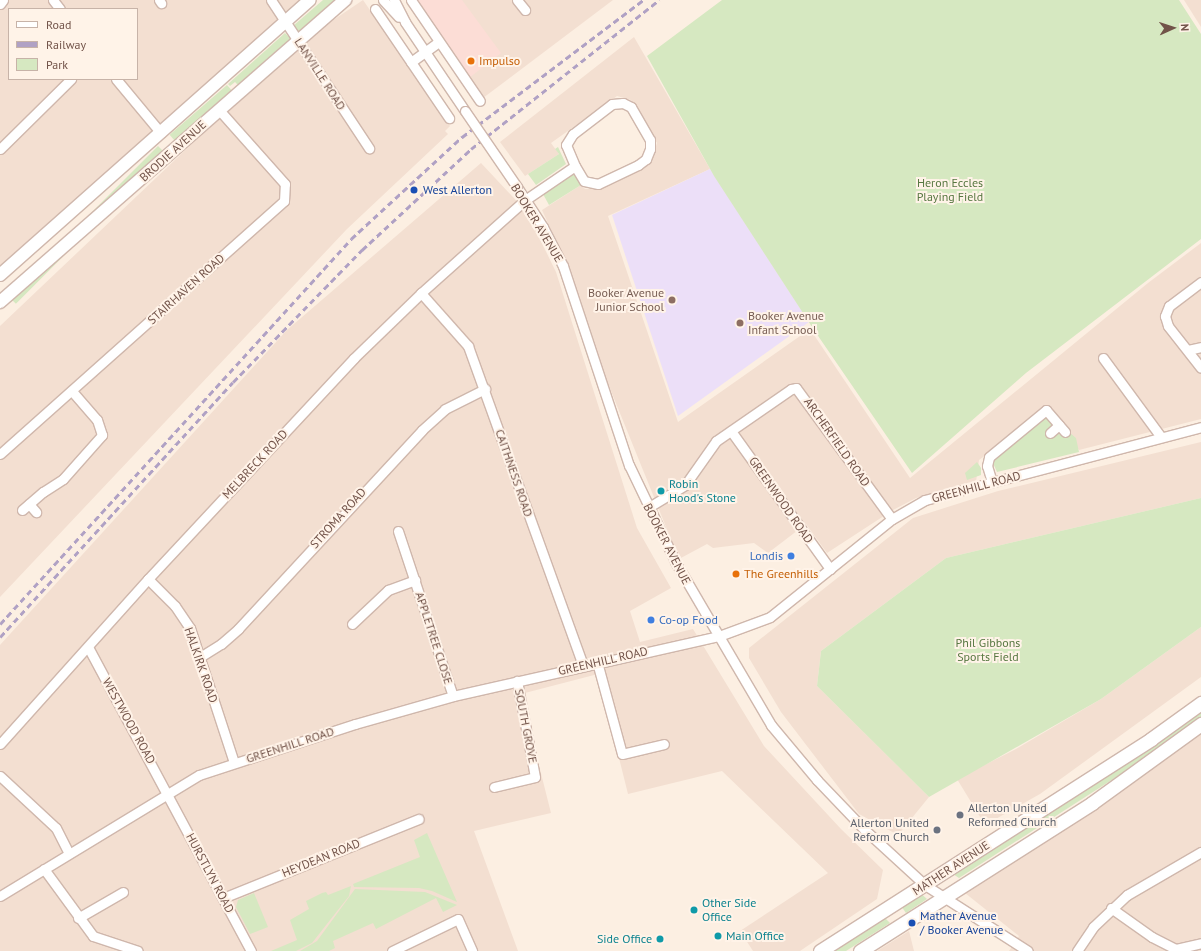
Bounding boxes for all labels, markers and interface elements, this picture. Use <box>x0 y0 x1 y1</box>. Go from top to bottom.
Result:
legend <box>8 8 138 80</box>
north arrow <box>1153 8 1193 48</box>
text: Road <box>46 17 71 32</box>
text: N <box>1178 23 1192 31</box>
street label: LANVILLE ROAD <box>291 35 349 113</box>
text: Railway <box>46 37 86 52</box>
place label: Impulso <box>479 54 520 68</box>
marker: Impulso <box>466 56 476 66</box>
text: Park <box>46 57 68 72</box>
street label: BRODIE AVENUE <box>137 117 209 185</box>
park label: Heron Eccles Playing Field <box>917 176 983 204</box>
street label: BOOKER AVENUE <box>508 181 566 265</box>
place label: West Allerton <box>423 183 492 197</box>
marker: West Allerton <box>408 184 420 196</box>
street label: STAIRHAVEN ROAD <box>145 251 227 327</box>
place label: Booker Avenue Junior School <box>588 286 664 314</box>
marker: Booker Avenue Junior School <box>667 295 677 305</box>
place label: Booker Avenue Infant School <box>748 309 824 337</box>
marker: Booker Avenue Infant School <box>735 318 745 328</box>
street label: ARCHERFIELD ROAD <box>801 395 873 489</box>
street label: MELBRECK ROAD <box>219 426 291 502</box>
street label: CAITHNESS ROAD <box>492 427 536 519</box>
street label: GREENWOOD ROAD <box>746 454 816 546</box>
street label: GREENHILL ROAD <box>930 468 1022 506</box>
place label: Robin Hood's Stone <box>669 477 736 505</box>
street label: STROMA ROAD <box>307 485 369 551</box>
marker: Robin Hood's Stone <box>656 486 666 496</box>
street label: BOOKER AVENUE <box>640 501 694 587</box>
place label: Londis <box>750 549 783 563</box>
marker: Londis <box>786 551 796 561</box>
place label: The Greenhills <box>744 567 818 581</box>
marker: The Greenhills <box>731 569 741 579</box>
street label: APPLETREE CLOSE <box>412 590 456 686</box>
place label: Co-op Food <box>659 613 718 627</box>
marker: Co-op Food <box>646 615 656 625</box>
street label: HALKIRK ROAD <box>181 625 221 705</box>
park label: Phil Gibbons Sports Field <box>956 636 1020 664</box>
street label: GREENHILL ROAD <box>557 644 649 678</box>
street label: WESTWOOD ROAD <box>99 676 159 766</box>
street label: SOUTH GROVE <box>512 688 540 764</box>
street label: GREENHILL ROAD <box>244 724 336 766</box>
place label: Allerton United Reformed Church <box>968 801 1056 829</box>
marker: Allerton United Reformed Church <box>955 810 965 820</box>
place label: Allerton United Reform Church <box>850 816 929 844</box>
marker: Allerton United Reform Church <box>932 825 942 835</box>
street label: HURSTLYN ROAD <box>183 831 237 915</box>
street label: HEYDEAN ROAD <box>280 836 362 880</box>
street label: MATHER AVENUE <box>910 838 992 898</box>
place label: Other Side Office <box>702 896 756 924</box>
marker: Other Side Office <box>689 905 699 915</box>
place label: Mather Avenue / Booker Avenue <box>920 909 1004 937</box>
marker: Mather Avenue / Booker Avenue <box>907 918 917 928</box>
place label: Main Office <box>726 929 784 943</box>
marker: Main Office <box>713 931 723 941</box>
place label: Side Office <box>597 932 652 946</box>
marker: Side Office <box>655 934 665 944</box>

